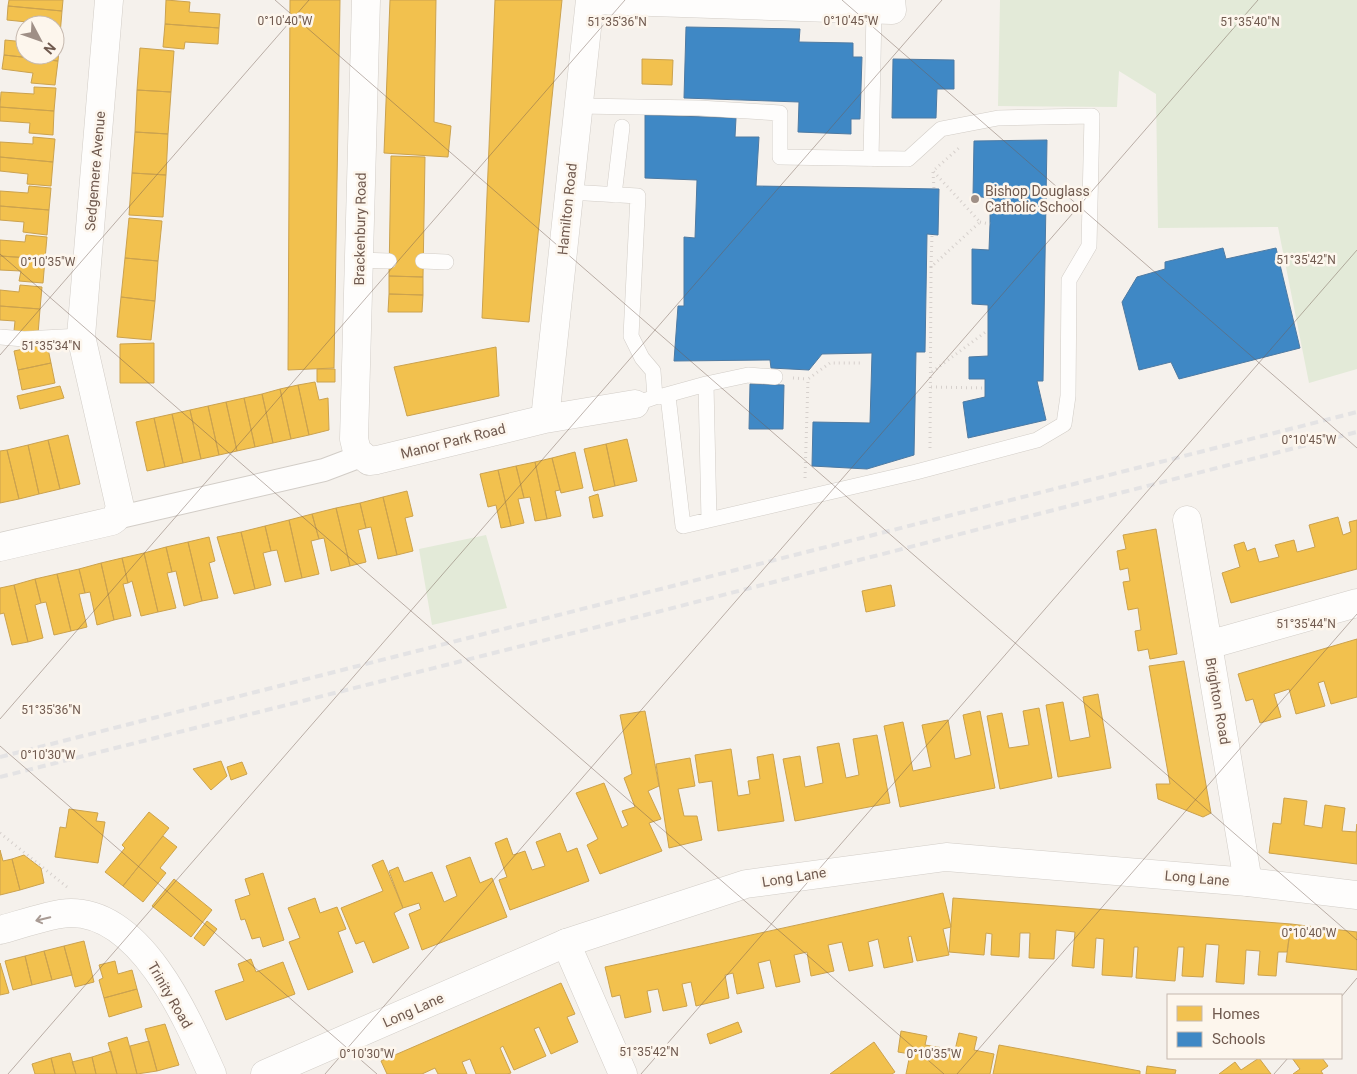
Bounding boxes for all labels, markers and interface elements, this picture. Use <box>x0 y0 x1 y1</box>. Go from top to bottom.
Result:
text: 0°10'40"W <box>258 14 313 28</box>
text: 0°10'45"W <box>824 14 879 28</box>
north arrow <box>15 15 65 65</box>
text: 51°35'36"N <box>587 15 647 29</box>
text: 51°35'40"N <box>1220 15 1280 29</box>
text: N <box>41 40 59 58</box>
street label: Sedgemere Avenue <box>82 111 108 231</box>
street label: Hamilton Road <box>554 162 580 256</box>
street label: Brackenbury Road <box>351 172 369 286</box>
place label: Bishop Douglass Catholic School <box>985 183 1090 215</box>
marker: Bishop Douglass Catholic School <box>969 193 981 205</box>
text: 51°35'42"N <box>1276 253 1336 267</box>
text: 0°10'35"W <box>21 255 76 269</box>
text: 51°35'34"N <box>21 339 81 353</box>
street label: Manor Park Road <box>399 420 507 462</box>
text: 0°10'45"W <box>1282 433 1337 447</box>
text: 51°35'44"N <box>1276 617 1336 631</box>
street label: Brighton Road <box>1202 656 1234 746</box>
text: 51°35'36"N <box>21 703 81 717</box>
text: 0°10'30"W <box>21 748 76 762</box>
street label: Long Lane <box>761 864 827 890</box>
street label: Long Lane <box>1164 867 1230 889</box>
one-way arrow <box>35 915 51 924</box>
text: 0°10'40"W <box>1282 926 1337 940</box>
street label: Trinity Road <box>145 959 195 1031</box>
street label: Long Lane <box>380 989 446 1031</box>
legend <box>1167 994 1342 1059</box>
text: Homes <box>1212 1005 1260 1023</box>
text: Schools <box>1212 1030 1266 1048</box>
text: 51°35'42"N <box>619 1045 679 1059</box>
text: 0°10'30"W <box>340 1047 395 1061</box>
text: 0°10'35"W <box>907 1047 962 1061</box>

